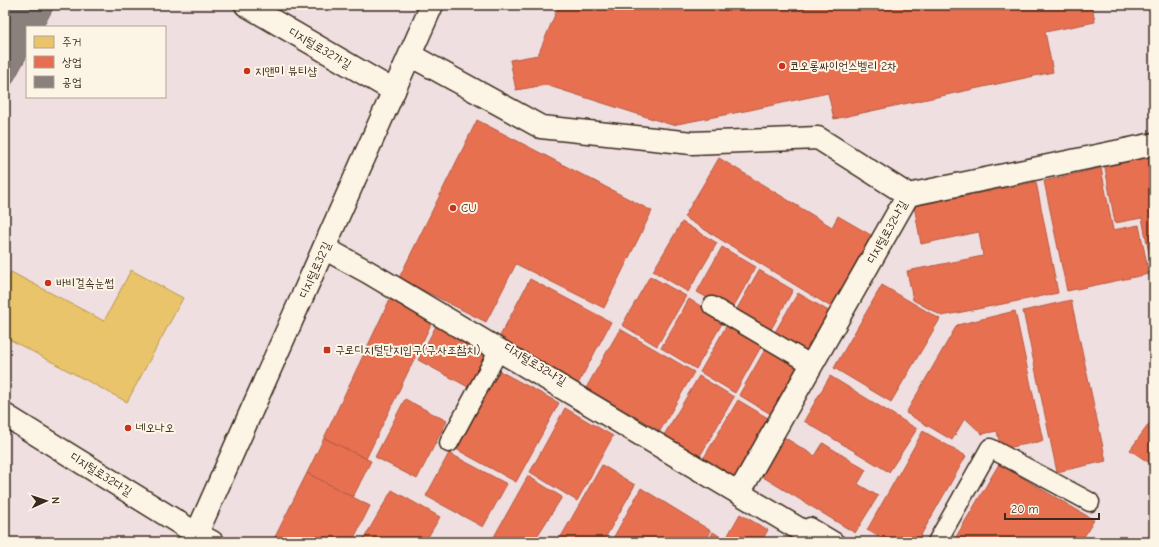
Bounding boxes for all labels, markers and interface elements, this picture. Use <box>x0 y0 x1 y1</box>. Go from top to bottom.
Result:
street label: 디지털로32가길 <box>286 24 354 72</box>
legend <box>26 26 166 98</box>
text: 주거 <box>62 35 81 49</box>
text: 상업 <box>62 55 81 69</box>
place label: 코오롱싸이언스벨리 2차 <box>790 59 897 73</box>
marker: 코오롱싸이언스벨리 2차 <box>777 61 787 71</box>
place label: 지앤미 뷰티샵 <box>255 64 317 78</box>
marker: 지앤미 뷰티샵 <box>242 66 252 76</box>
text: 공업 <box>62 75 81 89</box>
street label: 디지털로32나길 <box>864 198 910 266</box>
place label: CU <box>461 201 477 215</box>
marker: CU <box>448 203 458 213</box>
street label: 디지털로32길 <box>296 239 334 301</box>
place label: 바비걸속눈썹 <box>56 276 114 290</box>
marker: 바비걸속눈썹 <box>43 278 53 288</box>
street label: 디지털로32나길 <box>501 340 569 388</box>
place label: 구로디지털단지입구(구.사조참치) <box>335 343 480 357</box>
marker: 구로디지털단지입구(구.사조참치) <box>322 345 332 355</box>
place label: 네오나오 <box>136 421 175 435</box>
marker: 네오나오 <box>123 423 133 433</box>
street label: 디지털로32다길 <box>67 449 135 499</box>
north arrow <box>26 481 66 521</box>
scale bar <box>1005 495 1099 521</box>
text: N <box>49 497 62 504</box>
text: 20 m <box>1011 502 1039 516</box>

